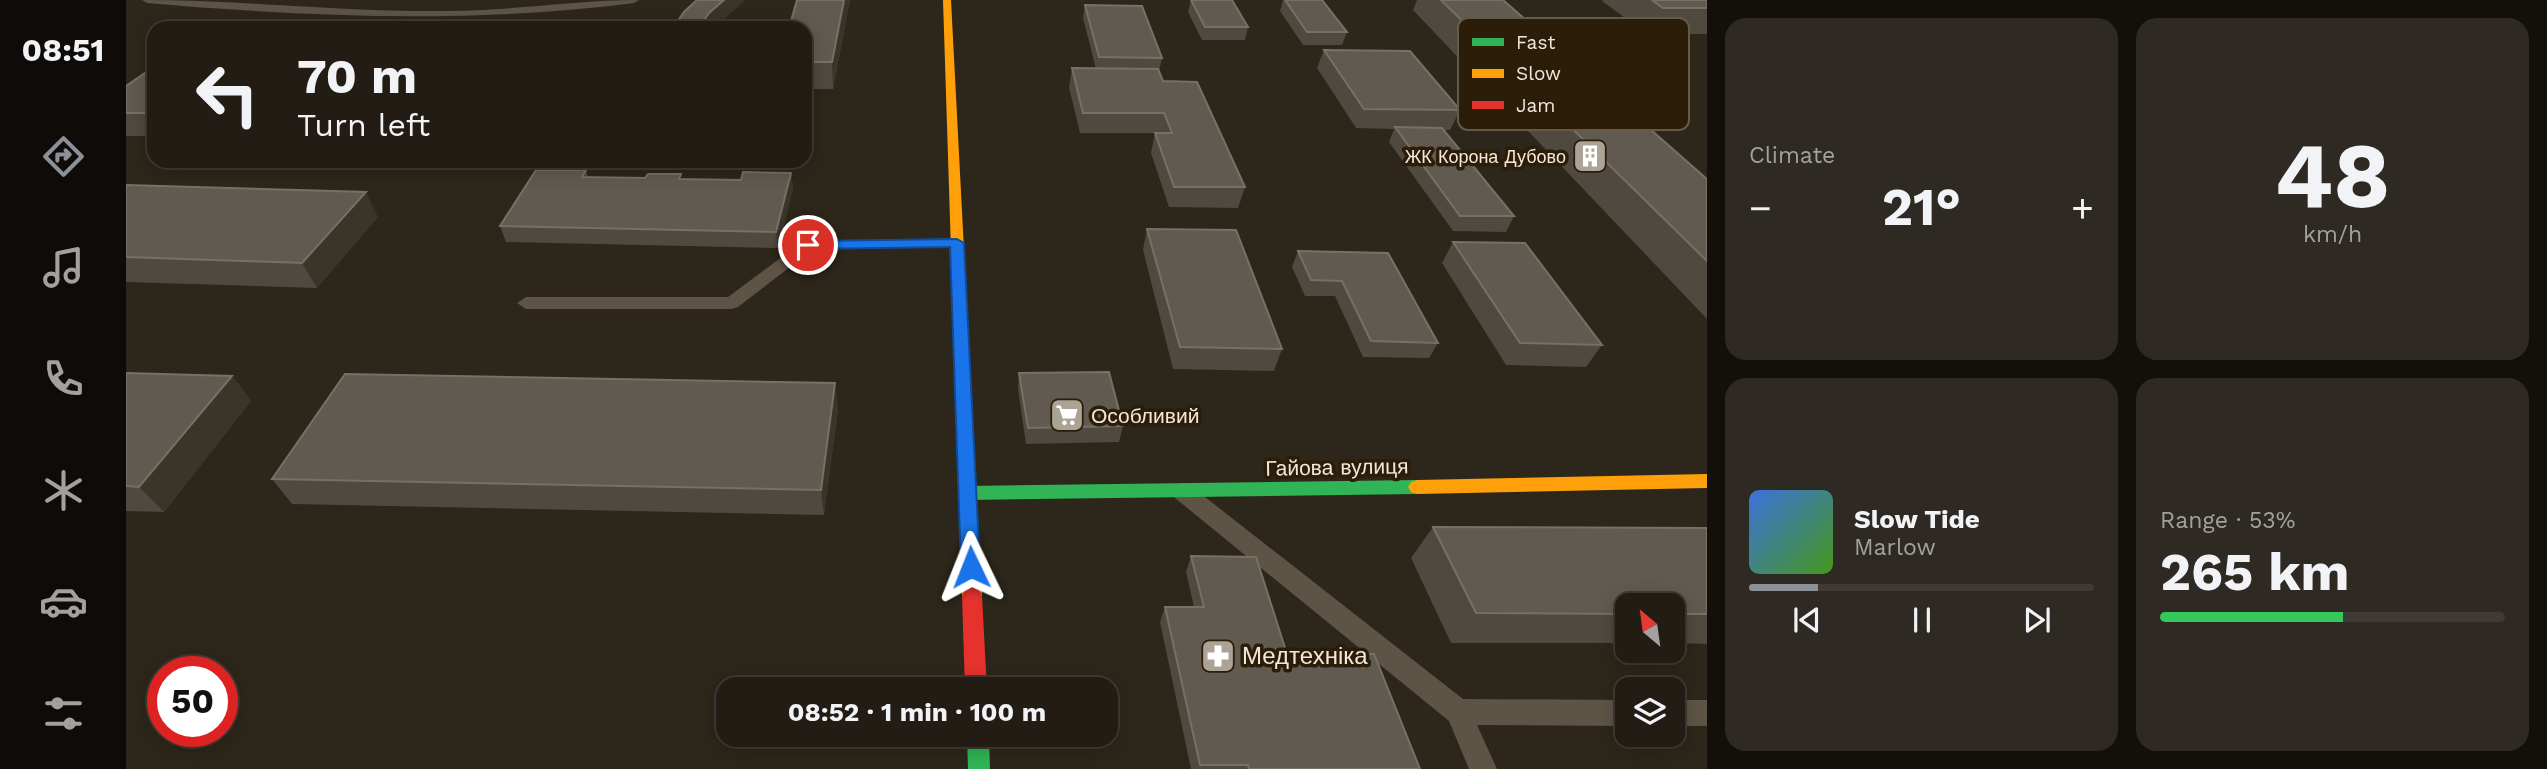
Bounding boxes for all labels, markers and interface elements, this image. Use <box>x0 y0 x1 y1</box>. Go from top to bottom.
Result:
legend <box>1458 18 1689 130</box>
text: 08:51 <box>22 31 104 69</box>
text: Fast <box>1516 31 1555 54</box>
text: 70 m <box>297 47 417 105</box>
icon: left <box>182 49 273 140</box>
text: Slow <box>1516 62 1561 85</box>
text: Jam <box>1516 94 1555 117</box>
text: Turn left <box>297 106 430 144</box>
text: 48 <box>2275 122 2390 229</box>
icon: directions <box>39 132 88 181</box>
building icon: ЖК Корона Дубово <box>1571 137 1609 175</box>
text: Climate <box>1749 142 1835 169</box>
place label: ЖК Корона Дубово <box>1405 146 1566 167</box>
text: 21° <box>1882 177 1961 238</box>
text: − <box>1749 186 1772 230</box>
text: + <box>2071 186 2094 230</box>
pin <box>778 215 838 275</box>
text: km/h <box>2303 221 2362 248</box>
icon: arrive <box>789 226 827 264</box>
icon: music <box>39 243 88 292</box>
icon: phone <box>39 354 88 403</box>
supermarket icon: Особливий <box>1048 396 1086 434</box>
place label: Особливий <box>1091 403 1199 428</box>
street label: Гайова вулиця <box>1265 453 1409 481</box>
icon: climate <box>39 466 88 515</box>
text: Slow Tide <box>1854 504 1980 534</box>
text: Range · 53% <box>2160 507 2295 534</box>
position arrow <box>934 530 1008 604</box>
text: Marlow <box>1854 534 1936 561</box>
text: 265 km <box>2160 542 2350 603</box>
icon: car <box>39 577 88 626</box>
north arrow <box>1615 593 1685 663</box>
map controls <box>1615 593 1685 747</box>
icon: previous <box>1788 601 1826 639</box>
icon: pause <box>1903 601 1941 639</box>
icon: next <box>2018 601 2056 639</box>
pharmacy icon: Медтехніка <box>1199 637 1237 675</box>
place label: Медтехніка <box>1242 642 1368 670</box>
speed limit sign: 50 <box>147 656 238 747</box>
button: layers <box>1615 677 1685 747</box>
icon: filters <box>39 689 88 738</box>
text: 08:52 · 1 min · 100 m <box>788 697 1046 727</box>

